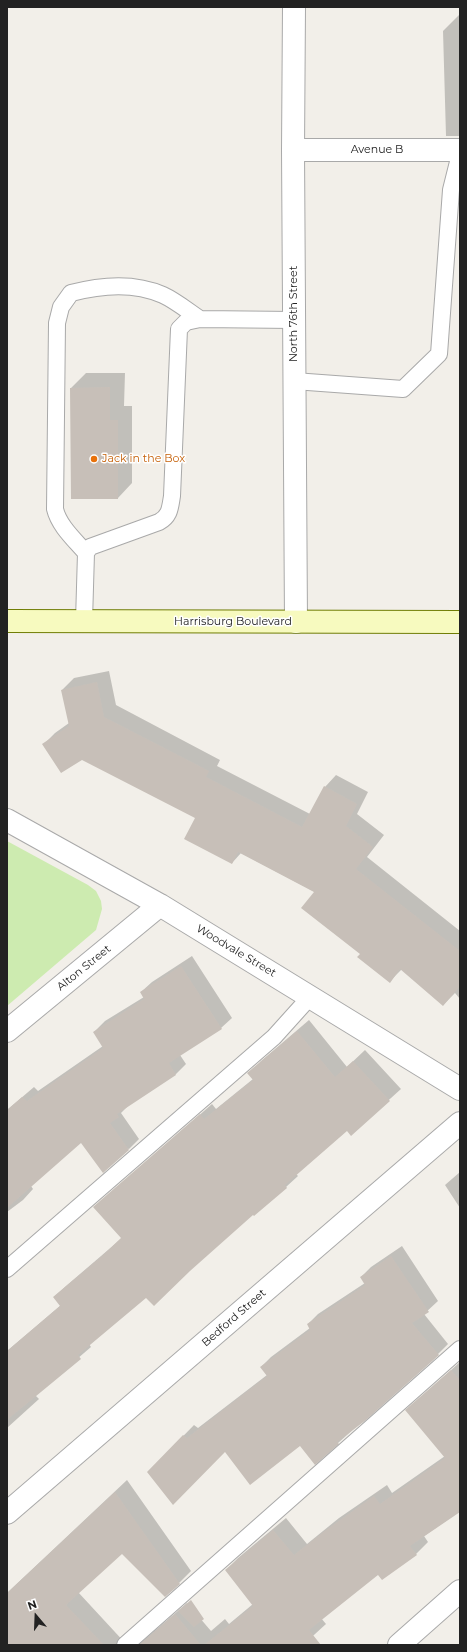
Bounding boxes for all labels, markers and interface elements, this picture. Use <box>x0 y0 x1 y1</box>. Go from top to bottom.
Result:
street label: Avenue B <box>351 143 403 157</box>
street label: North 76th Street <box>287 266 301 362</box>
place label: Jack in the Box <box>102 452 185 466</box>
marker: Jack in the Box <box>89 454 99 464</box>
street label: Harrisburg Boulevard <box>174 615 292 629</box>
street label: Woodvale Street <box>194 922 278 980</box>
street label: Alton Street <box>54 942 114 994</box>
street label: Bedford Street <box>199 1287 269 1349</box>
north arrow <box>16 1596 56 1636</box>
text: N <box>26 1597 39 1613</box>

